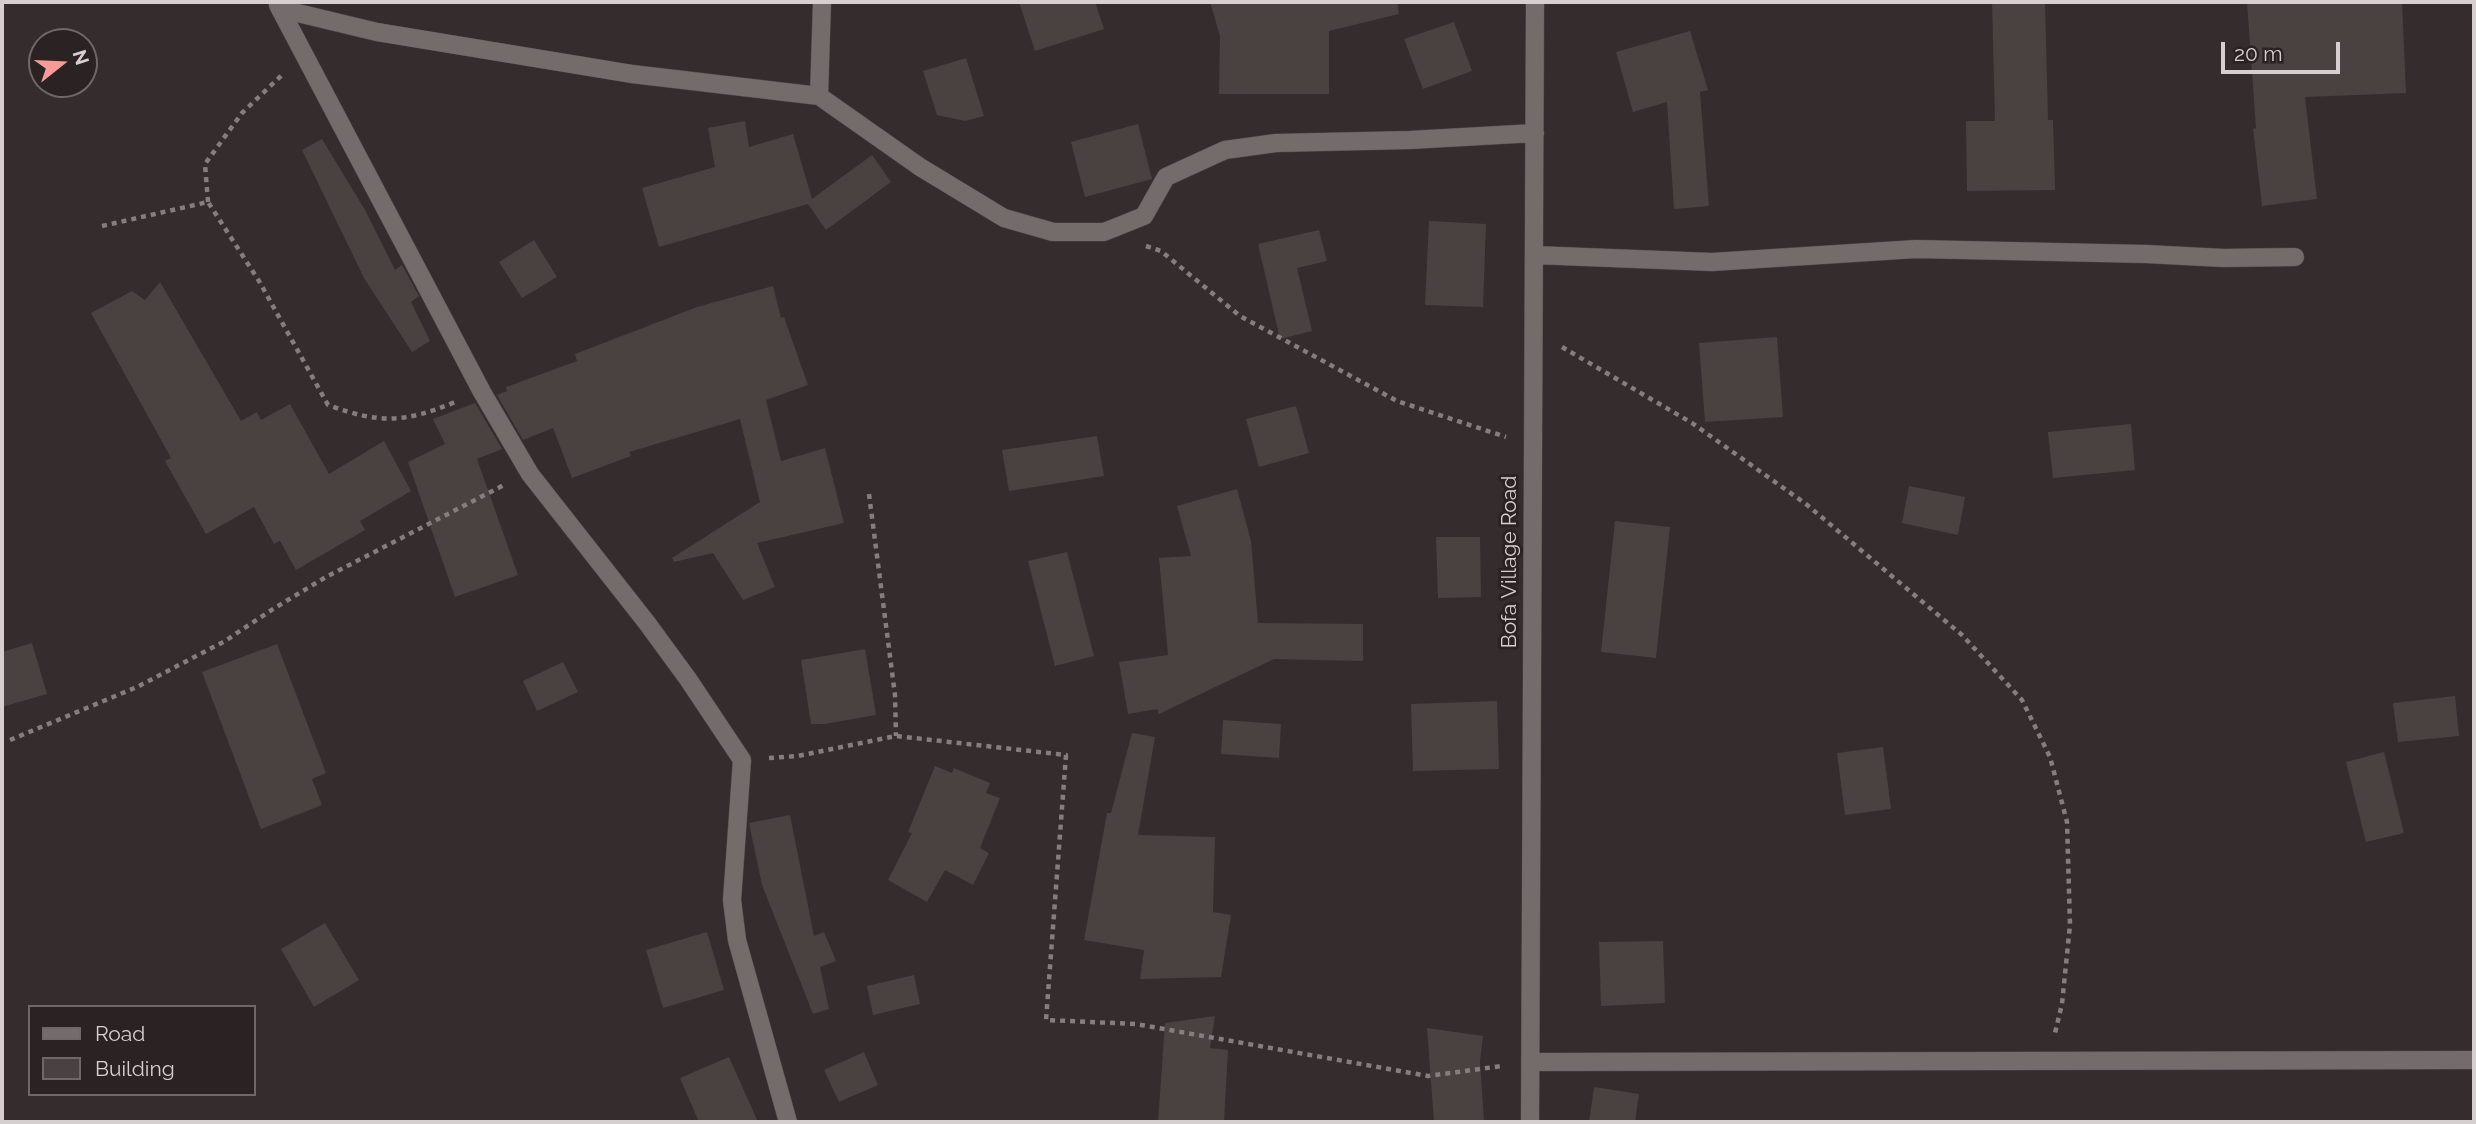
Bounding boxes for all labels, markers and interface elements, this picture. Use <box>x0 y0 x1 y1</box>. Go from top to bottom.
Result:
north arrow <box>28 28 98 98</box>
scale bar <box>2224 28 2343 72</box>
text: 20 m <box>2234 41 2282 66</box>
text: N <box>68 47 94 67</box>
street label: Bofa Village Road <box>1497 476 1523 648</box>
legend <box>28 1005 256 1096</box>
text: Road <box>95 1021 145 1046</box>
text: Building <box>95 1056 175 1081</box>

